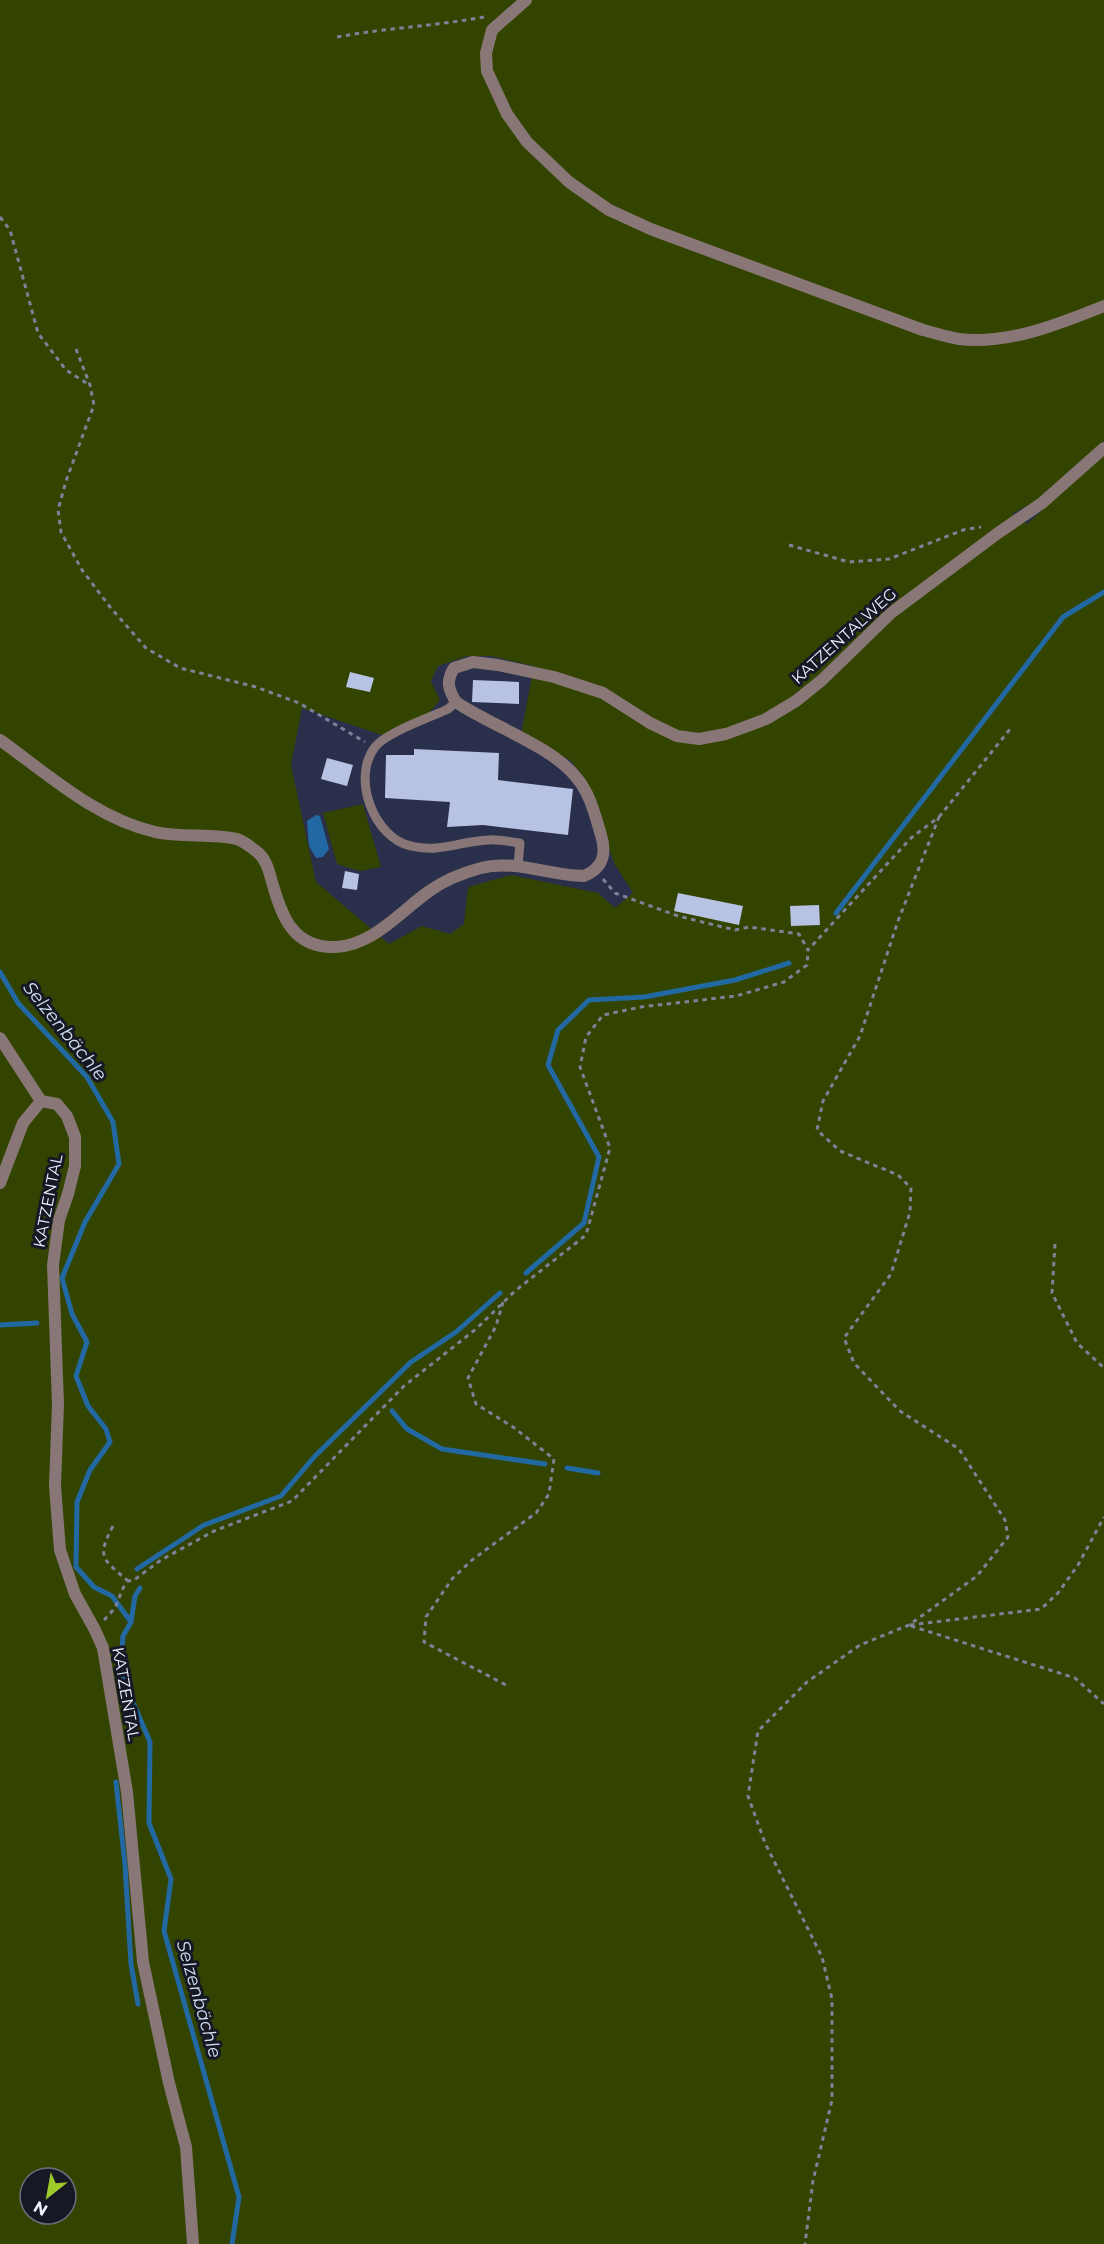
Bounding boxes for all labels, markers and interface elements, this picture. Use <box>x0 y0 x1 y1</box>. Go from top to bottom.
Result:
street label: KATZENTALWEG <box>788 584 900 688</box>
water label: Selzenbächle <box>18 977 112 1085</box>
street label: KATZENTAL <box>30 1152 66 1249</box>
street label: KATZENTAL <box>108 1646 144 1743</box>
water label: Selzenbächle <box>172 1938 226 2060</box>
north arrow <box>18 2166 78 2226</box>
text: N <box>30 2197 51 2220</box>

